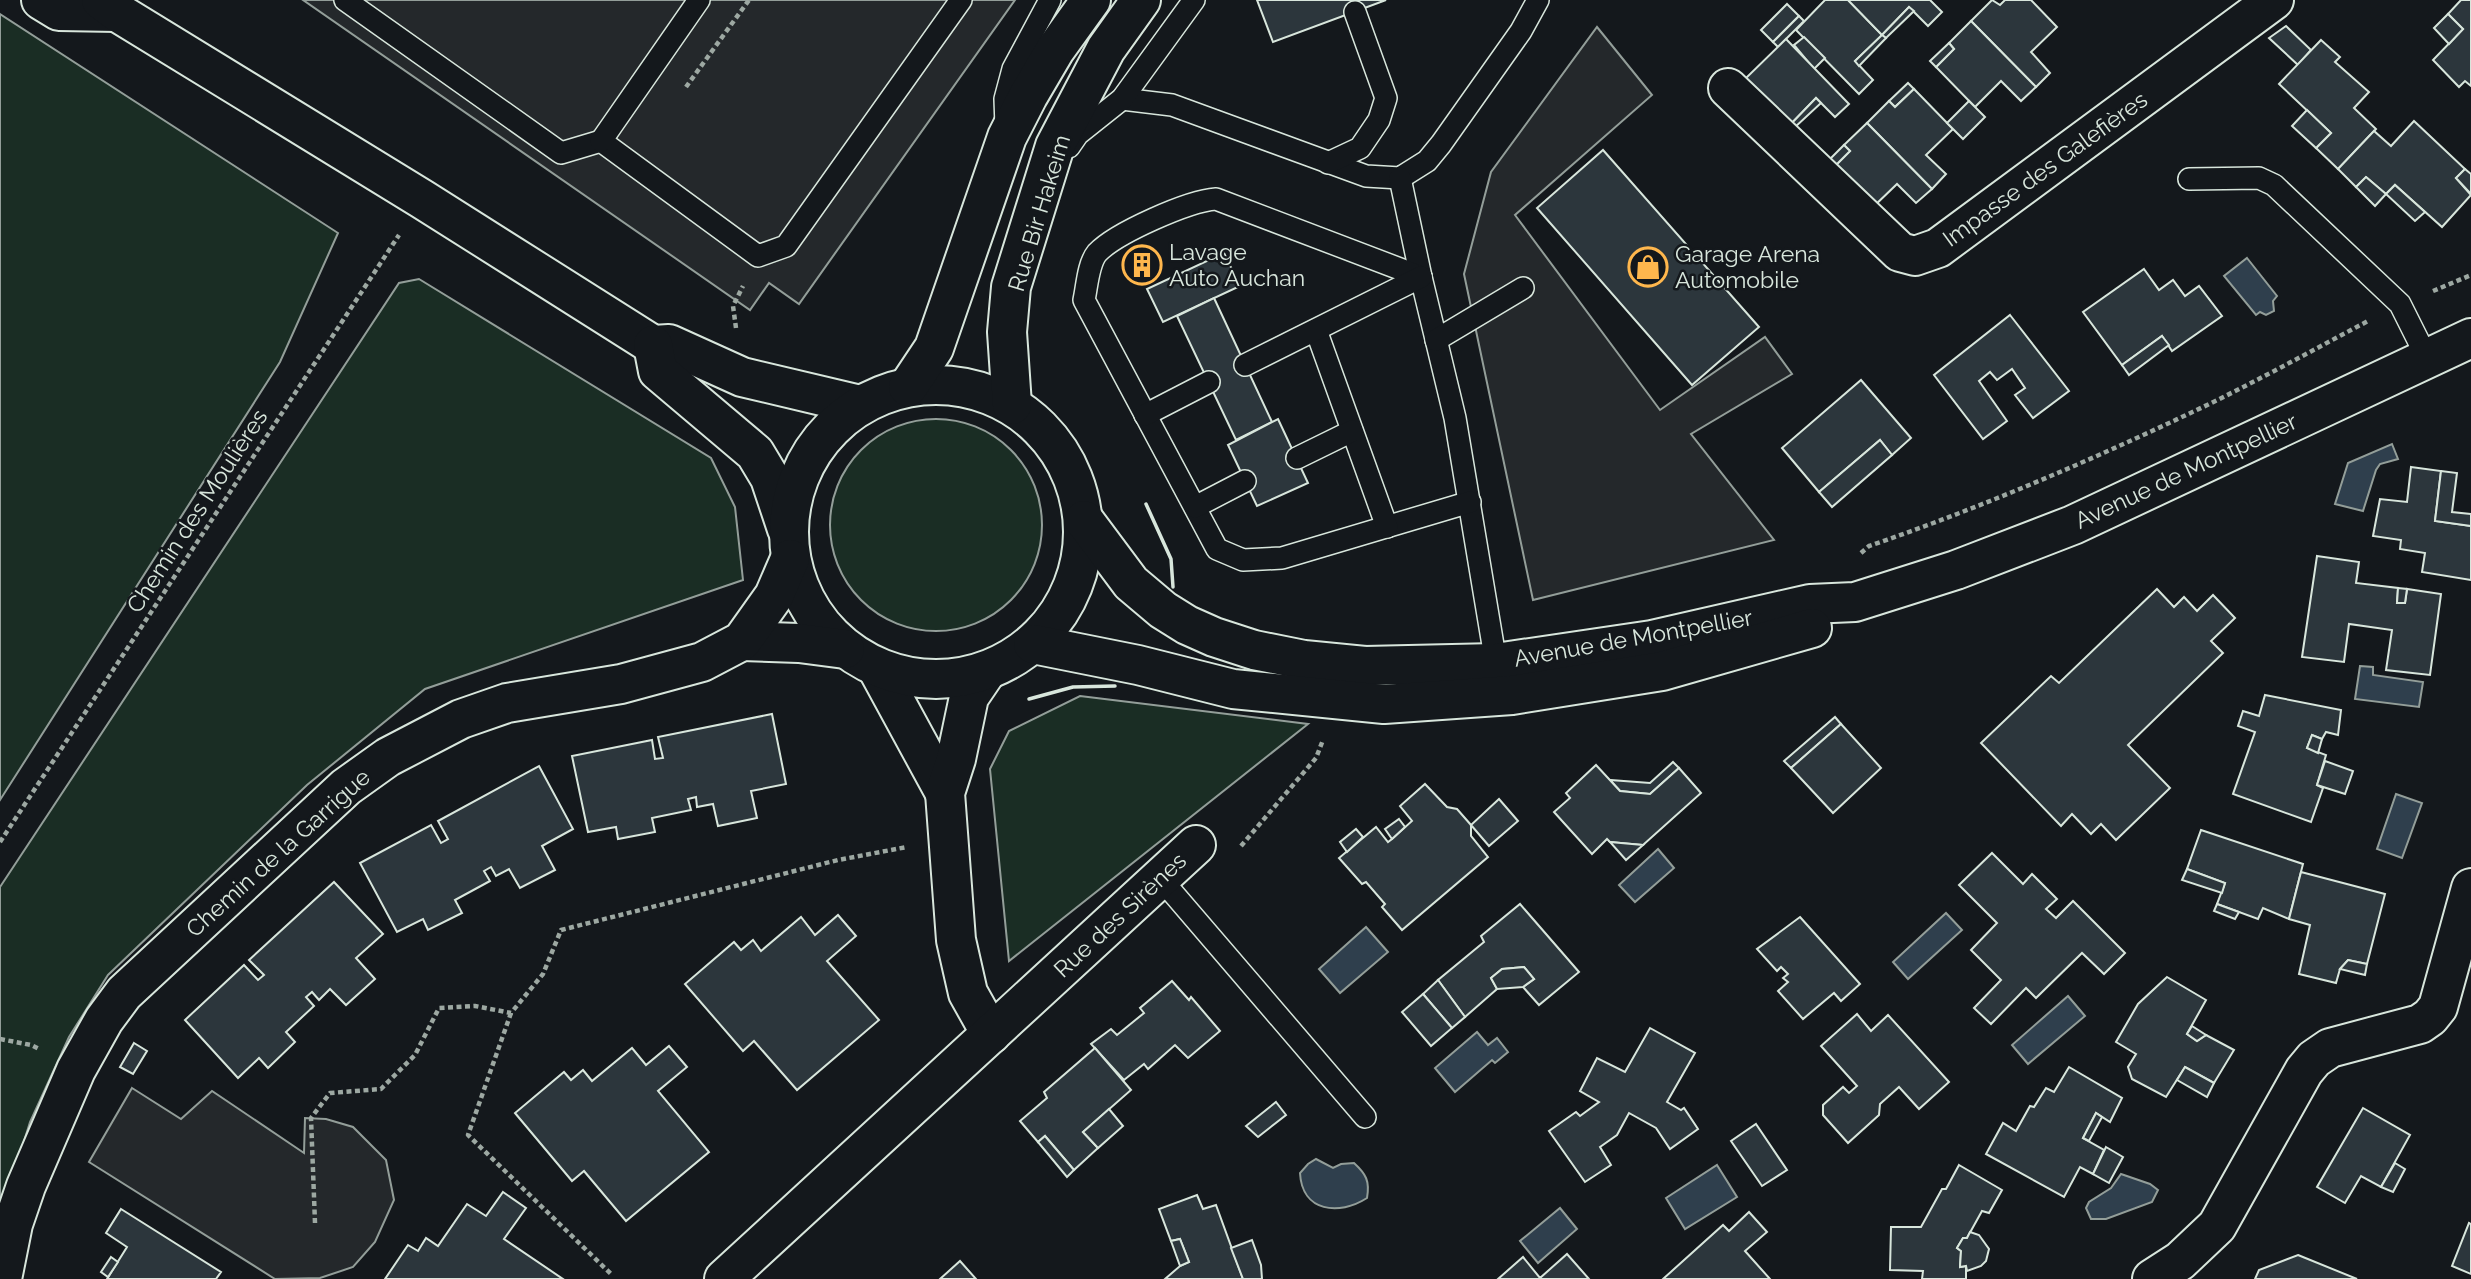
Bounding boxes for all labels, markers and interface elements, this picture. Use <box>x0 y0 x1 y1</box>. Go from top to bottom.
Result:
street label: Impasse des Galefières <box>1937 85 2152 252</box>
street label: Rue Bir Hakeim <box>1002 131 1075 294</box>
place label: Lavage Auto Auchan <box>1169 238 1305 291</box>
place label: Garage Arena Automobile <box>1675 240 1820 293</box>
building icon: Lavage Auto Auchan <box>1121 244 1163 286</box>
shop icon: Garage Arena Automobile <box>1627 246 1669 288</box>
street label: Chemin des Moulières <box>121 404 273 618</box>
street label: Avenue de Montpellier <box>2071 407 2301 534</box>
street label: Avenue de Montpellier <box>1512 603 1754 672</box>
street label: Chemin de la Garrigue <box>180 763 375 942</box>
street label: Rue des Sirènes <box>1048 846 1191 983</box>

